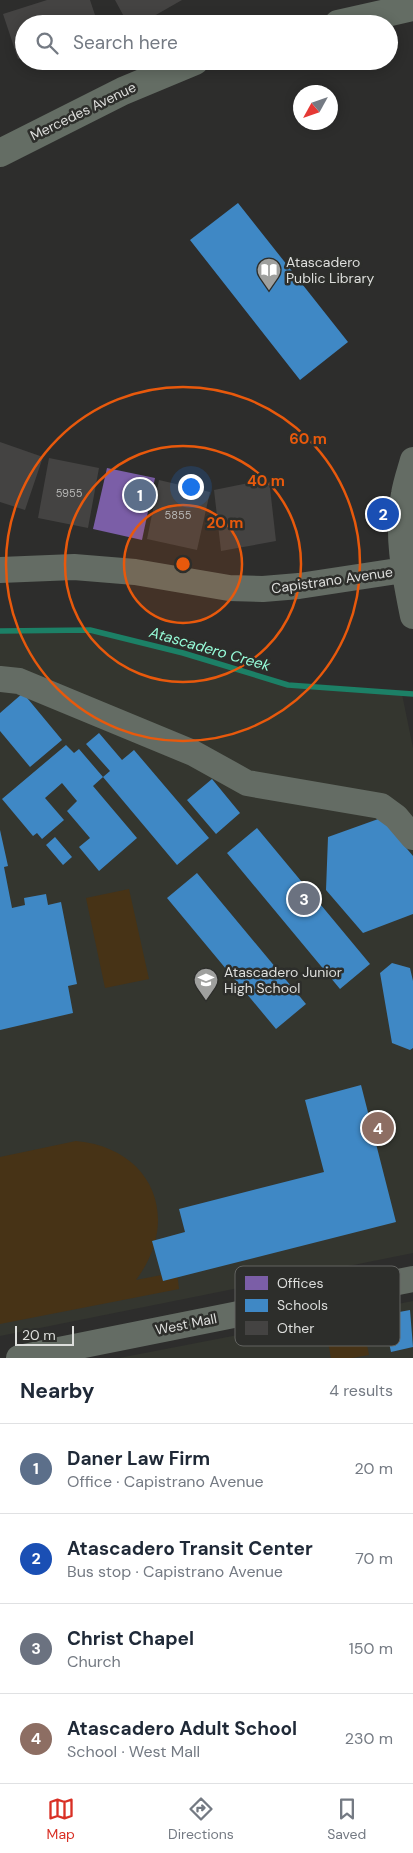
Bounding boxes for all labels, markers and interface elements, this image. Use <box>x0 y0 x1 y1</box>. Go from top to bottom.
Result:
search box <box>15 15 398 70</box>
icon: search <box>33 29 61 57</box>
text: Search here <box>73 30 178 55</box>
street label: Mercedes Avenue <box>27 78 139 144</box>
north arrow <box>293 85 338 130</box>
place label: Atascadero Public Library <box>286 253 375 287</box>
library icon: Atascadero Public Library <box>256 257 282 291</box>
text: 60 m <box>289 429 327 449</box>
text: 40 m <box>247 471 285 491</box>
your location <box>178 474 204 500</box>
pin: 1 <box>124 476 156 514</box>
house number: 5955 <box>56 486 83 500</box>
pin: 2 <box>367 495 399 533</box>
house number: 5855 <box>165 508 192 522</box>
text: 20 m <box>207 513 243 533</box>
centre of rings <box>174 555 192 573</box>
street label: Capistrano Avenue <box>270 563 394 597</box>
water label: Atascadero Creek <box>146 622 273 676</box>
pin: 3 <box>288 880 320 918</box>
place label: Atascadero Junior High School <box>224 963 342 997</box>
school or university icon: Atascadero Junior High School <box>193 967 219 1001</box>
pin: 4 <box>362 1109 394 1147</box>
legend <box>235 1266 400 1346</box>
text: Offices <box>277 1274 323 1292</box>
text: Schools <box>277 1296 328 1314</box>
street label: West Mall <box>154 1309 218 1339</box>
text: Other <box>277 1319 315 1337</box>
scale bar <box>15 1323 74 1346</box>
text: 20 m <box>22 1326 56 1344</box>
text: Nearby <box>20 1377 94 1405</box>
text: 4 results <box>329 1380 393 1401</box>
text: Daner Law Firm <box>67 1446 210 1471</box>
text: 1 <box>33 1458 39 1479</box>
text: 20 m <box>354 1458 393 1479</box>
text: Office · Capistrano Avenue <box>67 1471 264 1492</box>
text: Atascadero Transit Center <box>67 1536 313 1561</box>
text: 2 <box>31 1548 41 1569</box>
text: 70 m <box>355 1548 393 1569</box>
text: Bus stop · Capistrano Avenue <box>67 1561 283 1582</box>
text: Christ Chapel <box>67 1626 194 1651</box>
text: 3 <box>31 1638 41 1659</box>
text: 150 m <box>349 1638 393 1659</box>
text: Church <box>67 1651 121 1672</box>
text: Atascadero Adult School <box>67 1716 297 1741</box>
text: 4 <box>31 1728 41 1749</box>
text: 230 m <box>345 1728 393 1749</box>
text: School · West Mall <box>67 1741 200 1762</box>
tab: Map <box>47 1795 75 1843</box>
tab: Directions <box>168 1795 234 1843</box>
tab: Saved <box>327 1795 366 1843</box>

